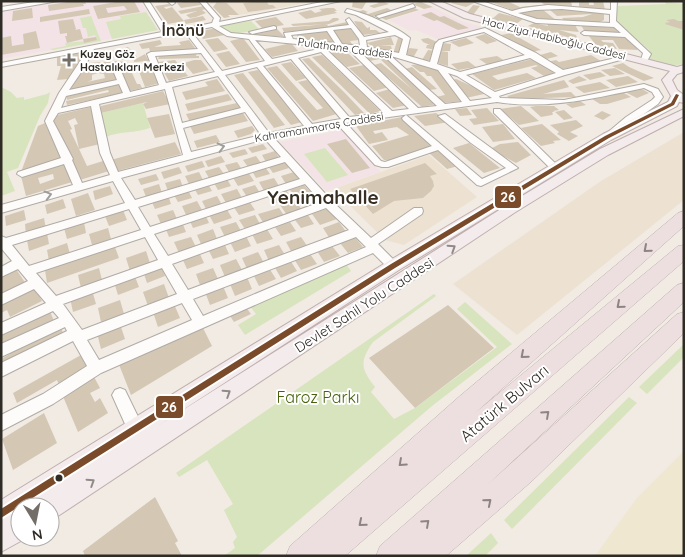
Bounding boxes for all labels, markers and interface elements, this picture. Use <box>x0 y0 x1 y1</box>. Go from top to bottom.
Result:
street label: Hacı Ziya Habiboğlu Caddesi <box>481 13 627 63</box>
district label: İnönü <box>162 20 204 40</box>
street label: Pulathane Caddesi <box>297 34 393 62</box>
place label: Kuzey Göz Hastalıkları Merkezi <box>80 47 184 74</box>
marker: Kuzey Göz Hastalıkları Merkezi <box>62 53 76 67</box>
street label: Kahramanmaraş Caddesi <box>253 109 385 145</box>
one-way arrow <box>217 142 226 153</box>
district label: Yenimahalle <box>267 185 379 209</box>
line badge: 26 <box>494 185 522 209</box>
text: 26 <box>500 188 516 206</box>
one-way arrow <box>44 190 52 201</box>
one-way arrow <box>643 243 652 252</box>
one-way arrow <box>446 245 455 254</box>
street label: Devlet Sahil Yolu Caddesi <box>291 253 437 357</box>
one-way arrow <box>617 299 626 308</box>
one-way arrow <box>520 349 529 358</box>
street label: Atatürk Bulvarı <box>456 360 552 446</box>
park label: Faroz Parkı <box>276 387 360 407</box>
one-way arrow <box>222 390 231 400</box>
line badge: 26 <box>155 395 184 419</box>
text: 26 <box>161 398 177 416</box>
one-way arrow <box>541 411 550 420</box>
one-way arrow <box>399 457 408 466</box>
unlabelled marker <box>54 473 64 483</box>
one-way arrow <box>85 479 95 488</box>
north arrow <box>10 497 60 547</box>
one-way arrow <box>482 499 491 507</box>
one-way arrow <box>359 517 368 525</box>
one-way arrow <box>420 520 429 529</box>
text: N <box>31 525 44 545</box>

